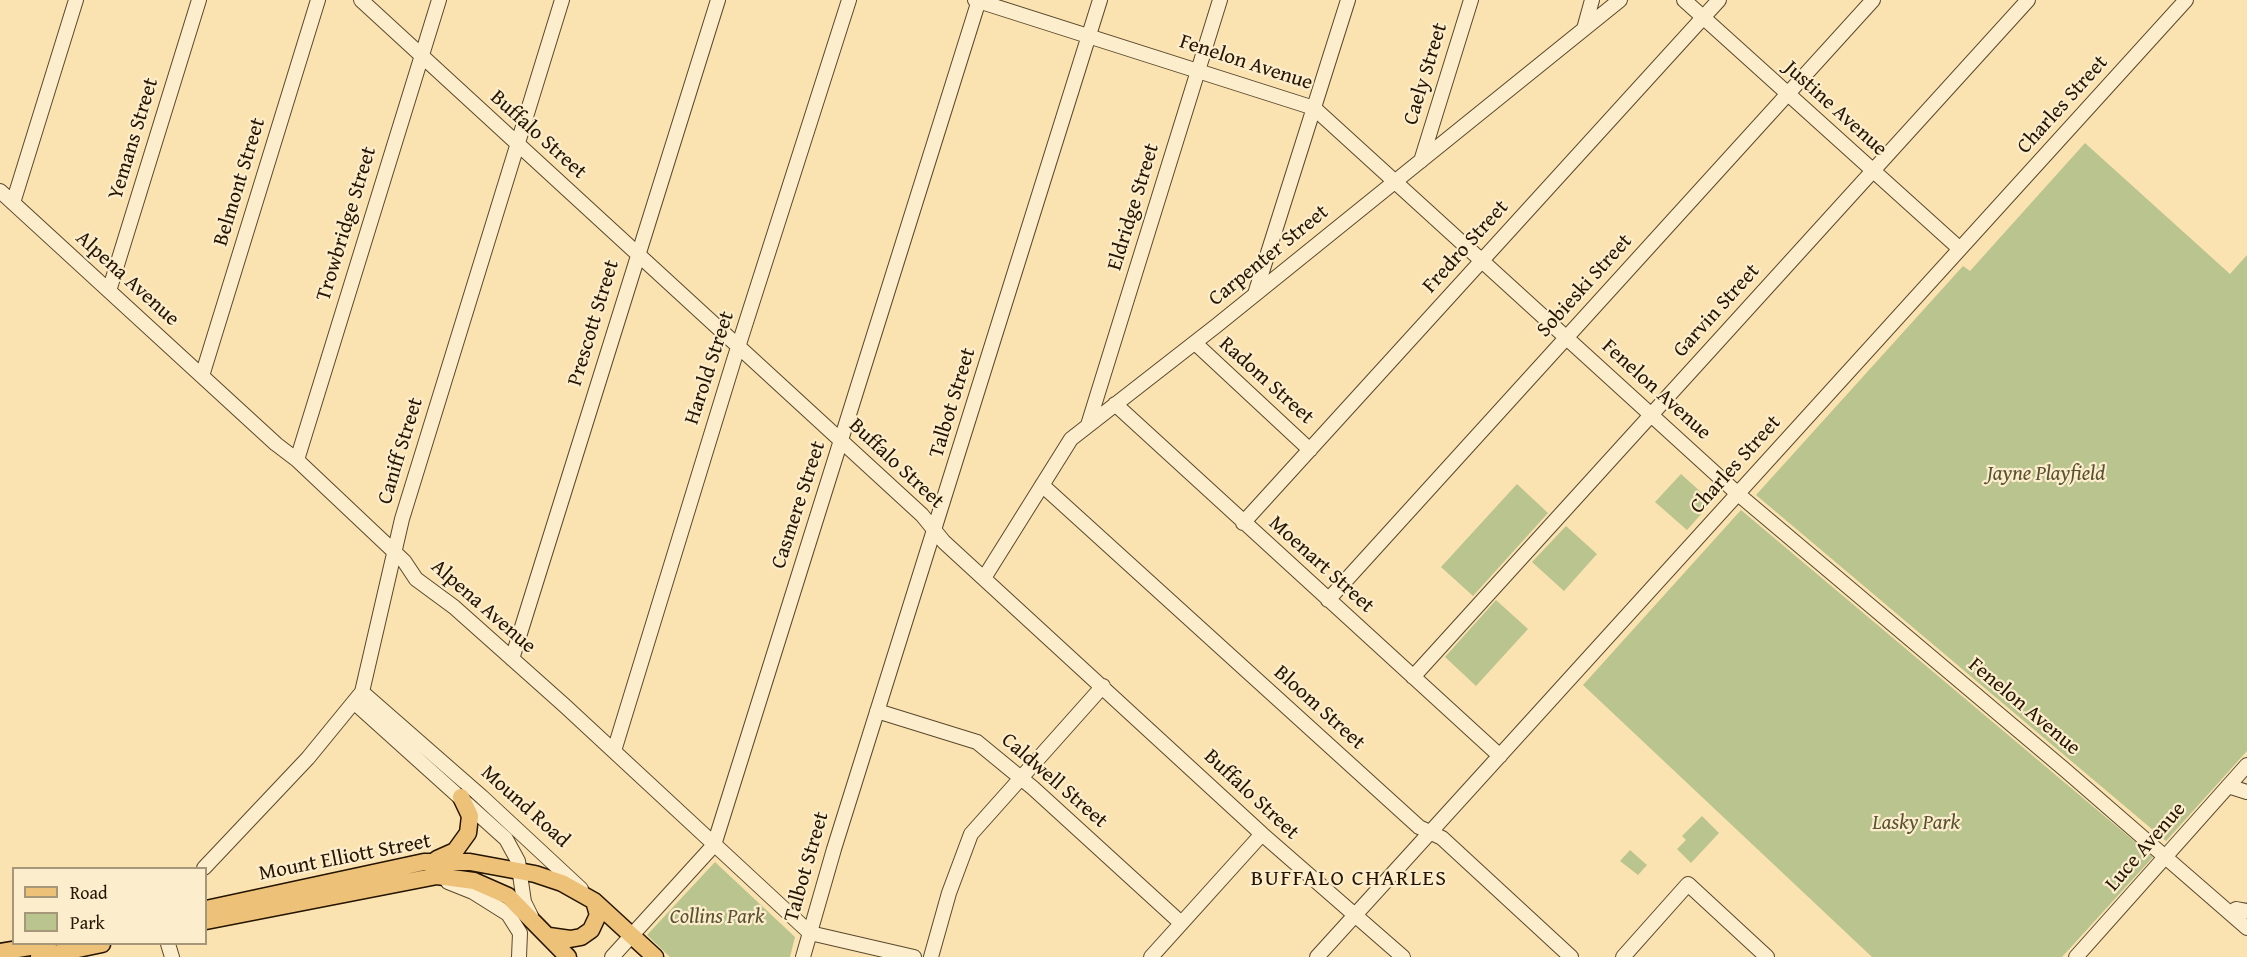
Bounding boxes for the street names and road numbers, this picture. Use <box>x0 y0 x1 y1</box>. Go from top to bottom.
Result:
street label: Caely Street <box>1399 20 1453 128</box>
street label: Fenelon Avenue <box>1176 30 1316 96</box>
street label: Charles Street <box>2012 51 2114 159</box>
street label: Justine Avenue <box>1778 56 1892 162</box>
street label: Yemans Street <box>104 75 164 203</box>
street label: Buffalo Street <box>485 85 591 185</box>
street label: Belmont Street <box>209 115 271 249</box>
street label: Eldridge Street <box>1103 140 1165 274</box>
street label: Trowbridge Street <box>312 144 382 304</box>
street label: Fredro Street <box>1418 195 1514 299</box>
street label: Carpenter Street <box>1204 200 1334 312</box>
street label: Alpena Avenue <box>70 226 184 332</box>
street label: Sobieski Street <box>1532 229 1638 343</box>
street label: Prescott Street <box>563 257 625 389</box>
street label: Garvin Street <box>1669 259 1765 363</box>
street label: Harold Street <box>680 308 740 428</box>
street label: Radom Street <box>1213 332 1319 430</box>
street label: Fenelon Avenue <box>1596 334 1716 446</box>
street label: Talbot Street <box>924 345 982 461</box>
street label: Caniff Street <box>373 395 429 507</box>
street label: Charles Street <box>1685 411 1787 519</box>
street label: Buffalo Street <box>843 414 949 514</box>
street label: Casmere Street <box>767 438 831 572</box>
street label: Moenart Street <box>1263 511 1379 619</box>
street label: Alpena Avenue <box>425 555 541 659</box>
street label: Fenelon Avenue <box>1963 653 2085 761</box>
street label: Bloom Street <box>1268 660 1370 756</box>
street label: Caldwell Street <box>996 728 1112 834</box>
street label: Buffalo Street <box>1198 745 1304 845</box>
street label: Mound Road <box>475 761 575 853</box>
street label: Luce Avenue <box>2100 797 2192 897</box>
street label: Talbot Street <box>779 809 835 925</box>
street label: Mount Elliott Street <box>257 829 433 887</box>

